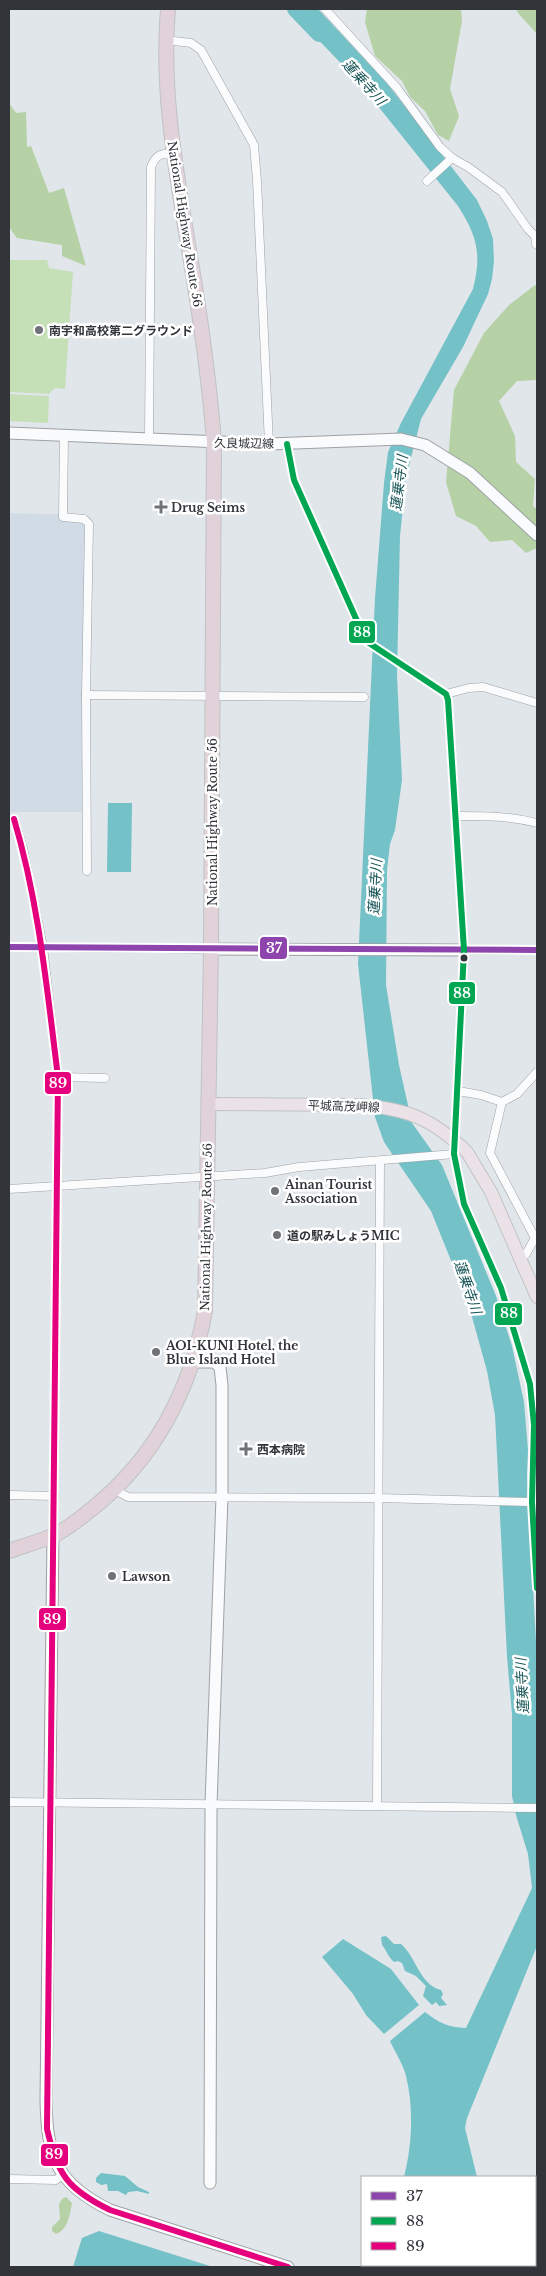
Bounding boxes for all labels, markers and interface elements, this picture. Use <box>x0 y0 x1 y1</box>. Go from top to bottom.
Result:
water label: 蓮乗寺川 <box>339 55 391 110</box>
street label: National Highway Route 56 <box>164 140 206 308</box>
place label: 南宇和高校第二グラウンド <box>49 323 193 338</box>
marker: 南宇和高校第二グラウンド <box>33 324 45 336</box>
street label: 久良城辺線 <box>214 435 274 451</box>
water label: 蓮乗寺川 <box>387 452 412 512</box>
place label: Drug Seims <box>171 500 245 515</box>
marker: Drug Seims <box>155 501 167 513</box>
line badge: 88 <box>348 620 376 644</box>
text: 88 <box>353 623 371 641</box>
street label: National Highway Route 56 <box>205 738 220 906</box>
water label: 蓮乗寺川 <box>365 857 386 915</box>
line badge: 37 <box>259 936 288 960</box>
text: 37 <box>266 939 283 957</box>
unlabelled marker <box>459 953 469 963</box>
line badge: 88 <box>448 981 476 1005</box>
text: 88 <box>453 984 471 1002</box>
line badge: 89 <box>44 1071 72 1095</box>
text: 89 <box>49 1074 67 1092</box>
street label: 平城高茂岬線 <box>308 1097 380 1115</box>
street label: National Highway Route 56 <box>197 1143 215 1311</box>
place label: Ainan Tourist Association <box>284 1177 373 1206</box>
marker: Ainan Tourist Association <box>269 1185 281 1197</box>
place label: 道の駅みしょうMIC <box>287 1228 400 1243</box>
marker: 道の駅みしょうMIC <box>271 1229 283 1241</box>
water label: 蓮乗寺川 <box>450 1258 486 1318</box>
line badge: 88 <box>494 1302 523 1326</box>
text: 88 <box>500 1304 518 1322</box>
place label: AOI-KUNI Hotel, the Blue Island Hotel <box>165 1338 298 1367</box>
marker: AOI-KUNI Hotel, the Blue Island Hotel <box>150 1346 162 1358</box>
marker: 西本病院 <box>239 1442 253 1456</box>
place label: 西本病院 <box>257 1442 305 1457</box>
place label: Lawson <box>122 1569 171 1584</box>
marker: Lawson <box>106 1570 118 1582</box>
line badge: 89 <box>38 1607 67 1631</box>
text: 89 <box>43 1610 61 1628</box>
water label: 蓮乗寺川 <box>511 1656 532 1714</box>
line badge: 89 <box>40 2143 69 2167</box>
text: 89 <box>45 2145 63 2163</box>
legend <box>361 2176 536 2266</box>
text: 37 <box>406 2186 423 2205</box>
text: 88 <box>406 2211 424 2230</box>
text: 89 <box>406 2236 425 2255</box>

